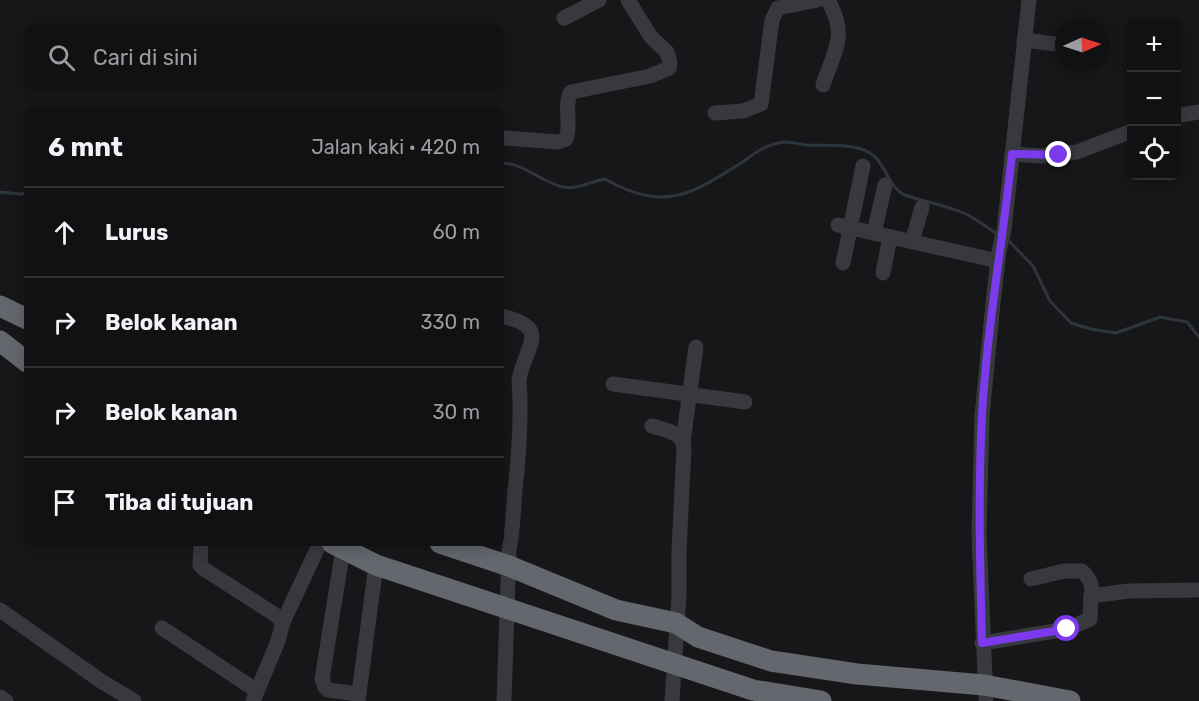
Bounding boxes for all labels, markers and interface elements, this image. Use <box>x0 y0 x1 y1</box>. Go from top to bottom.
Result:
north arrow <box>1055 18 1109 72</box>
map controls <box>1127 18 1181 180</box>
button: + <box>1127 18 1181 72</box>
search box <box>24 24 504 90</box>
icon: search <box>45 41 78 74</box>
text: Cari di sini <box>93 44 198 71</box>
button: − <box>1127 72 1181 126</box>
button: locate <box>1127 126 1181 180</box>
text: 6 mnt <box>48 132 123 163</box>
text: Jalan kaki · 420 m <box>311 135 480 159</box>
route end <box>1045 141 1071 167</box>
icon: ahead <box>48 216 81 249</box>
text: Lurus <box>105 219 168 246</box>
text: 60 m <box>433 220 480 244</box>
icon: right <box>48 306 81 339</box>
text: Belok kanan <box>105 309 238 336</box>
text: 330 m <box>421 310 480 334</box>
icon: right <box>48 396 81 429</box>
text: Belok kanan <box>105 399 238 426</box>
text: 30 m <box>433 400 480 424</box>
icon: arrive <box>48 486 81 519</box>
text: Tiba di tujuan <box>105 489 253 516</box>
route start <box>1053 615 1079 641</box>

